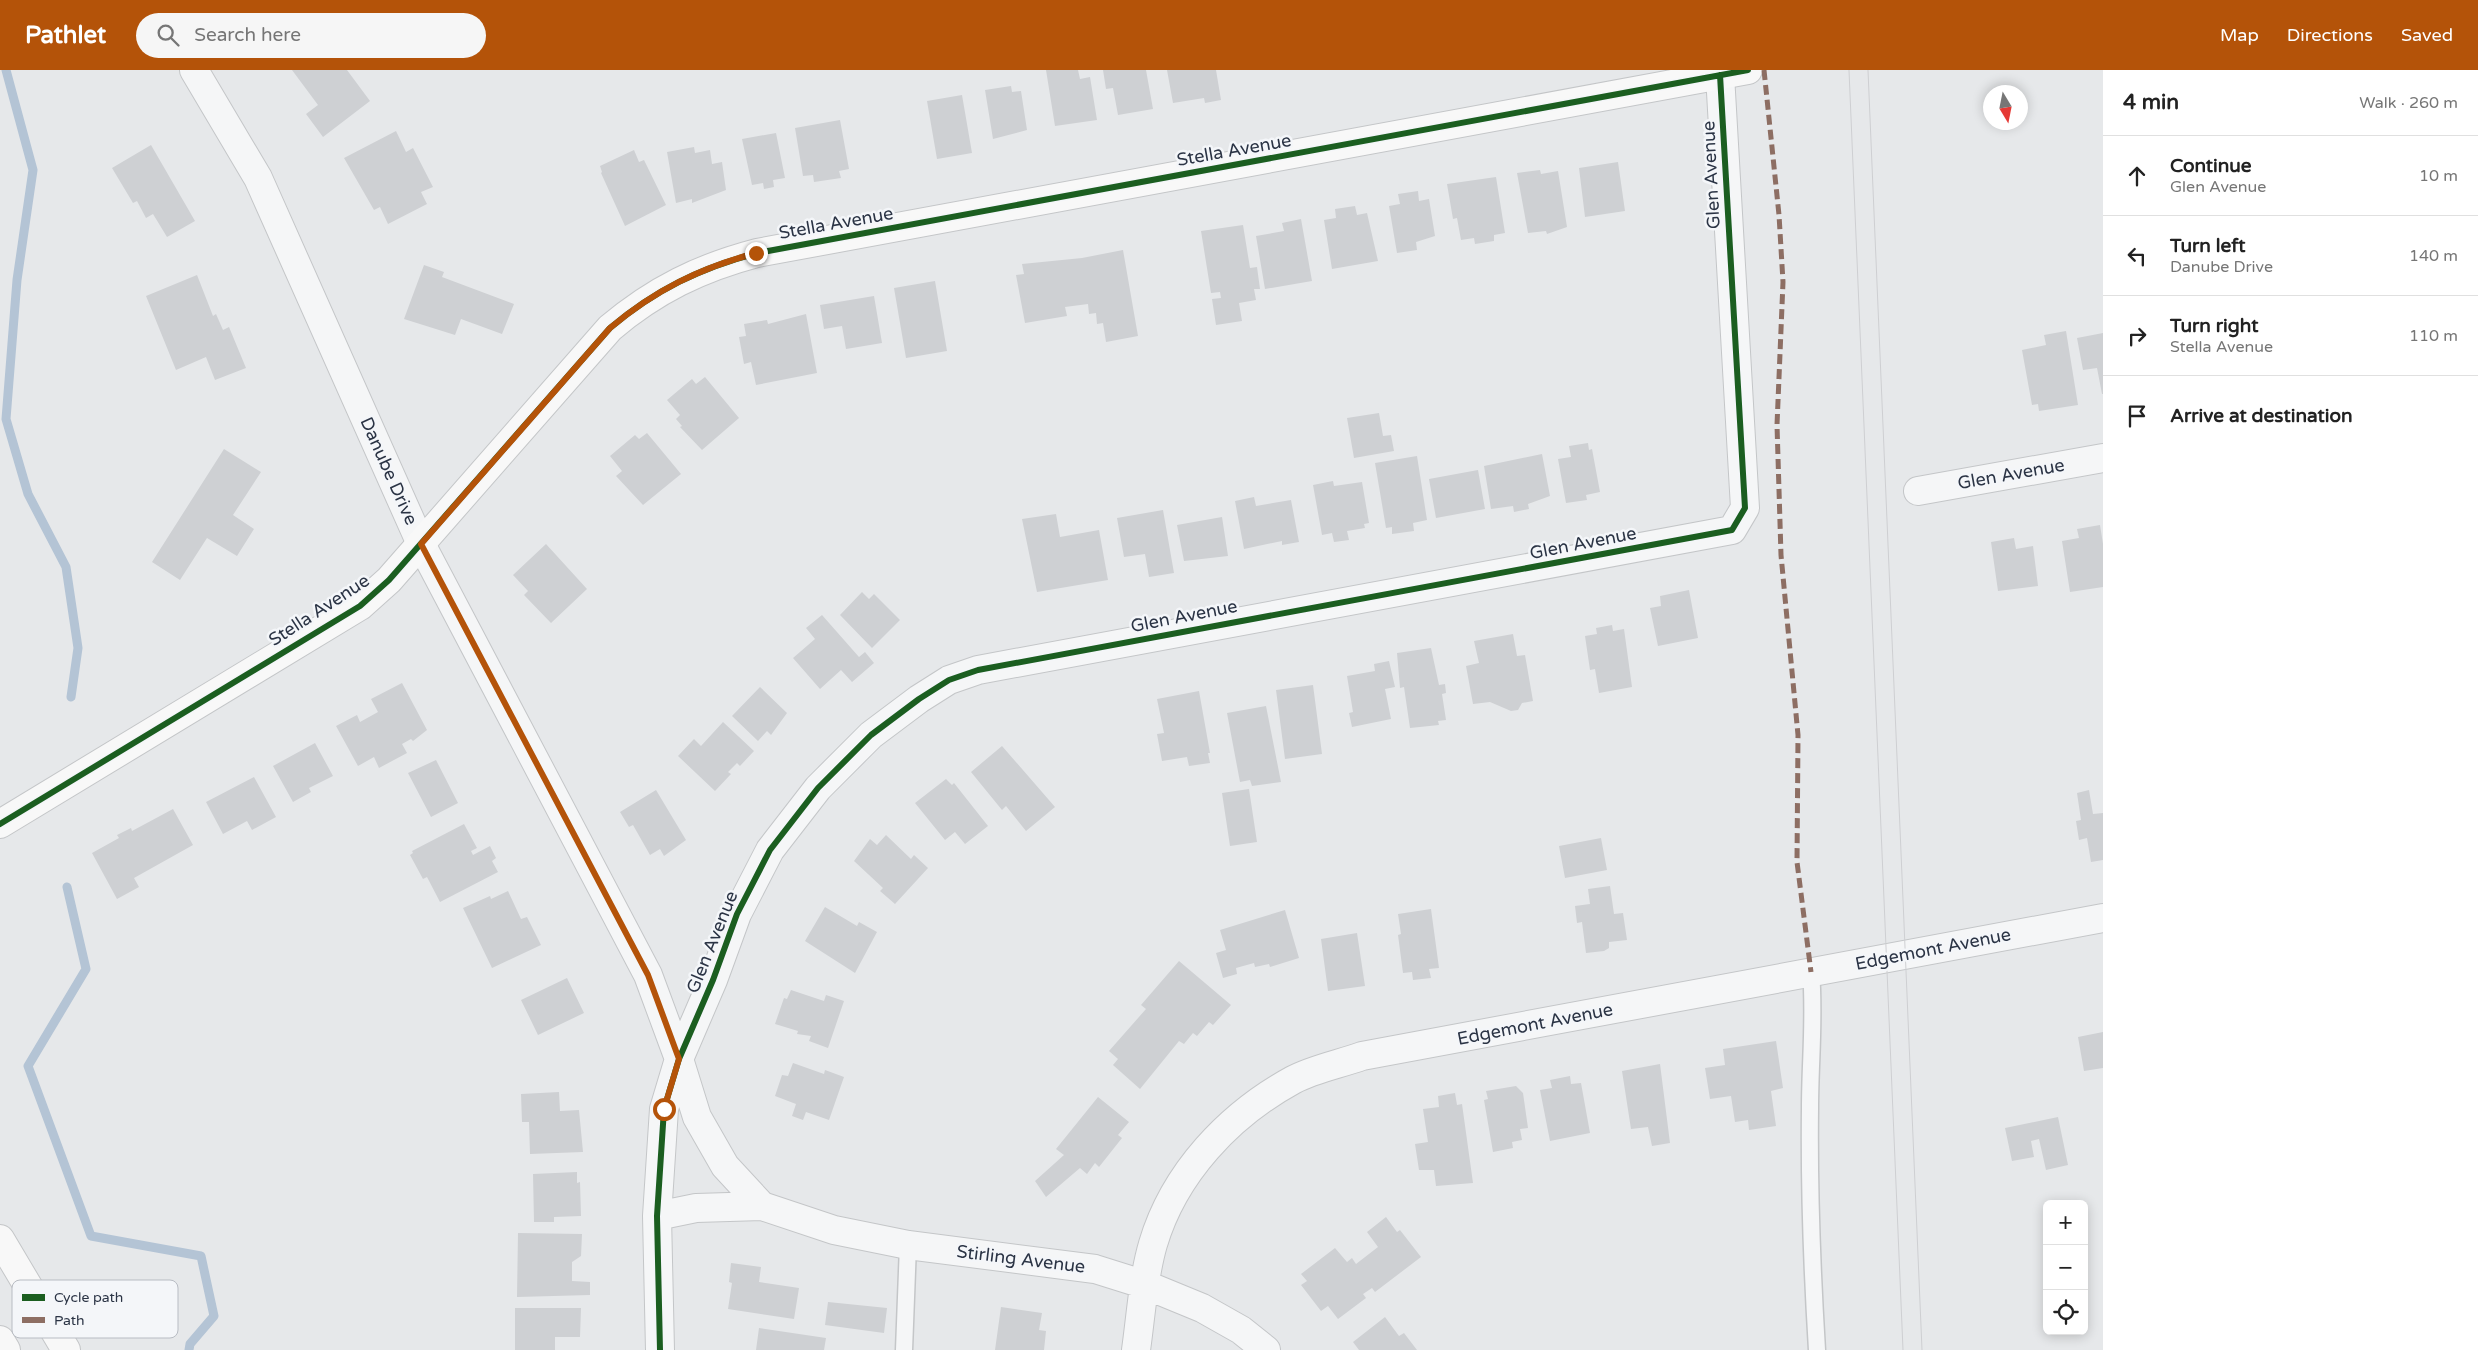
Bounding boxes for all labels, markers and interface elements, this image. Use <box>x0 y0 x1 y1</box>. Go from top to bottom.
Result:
search box <box>136 13 486 58</box>
text: Pathlet <box>25 21 106 50</box>
icon: search <box>154 21 182 49</box>
text: Search here <box>194 24 301 46</box>
text: Map <box>2220 24 2259 46</box>
text: Directions <box>2287 24 2373 46</box>
text: Saved <box>2401 24 2453 46</box>
north arrow <box>1983 85 2028 130</box>
text: 4 min <box>2123 90 2179 115</box>
text: Walk · 260 m <box>2359 93 2458 113</box>
street label: Glen Avenue <box>1697 120 1725 230</box>
street label: Stella Avenue <box>1175 129 1293 171</box>
text: Continue <box>2170 155 2252 177</box>
icon: ahead <box>2123 162 2151 190</box>
text: 10 m <box>2419 166 2458 186</box>
text: Glen Avenue <box>2170 177 2266 197</box>
street label: Stella Avenue <box>777 202 895 244</box>
text: Turn left <box>2170 235 2246 257</box>
route end <box>745 242 768 265</box>
icon: left <box>2123 242 2151 270</box>
text: 140 m <box>2409 246 2458 266</box>
text: Danube Drive <box>2170 257 2273 277</box>
text: Turn right <box>2170 315 2258 337</box>
icon: right <box>2123 322 2151 350</box>
text: 110 m <box>2409 326 2458 346</box>
text: Stella Avenue <box>2170 337 2273 357</box>
icon: arrive <box>2123 402 2151 430</box>
text: Arrive at destination <box>2170 405 2353 427</box>
street label: Danube Drive <box>355 414 423 528</box>
street label: Glen Avenue <box>1956 454 2066 494</box>
street label: Glen Avenue <box>1528 522 1638 564</box>
street label: Stella Avenue <box>264 569 374 651</box>
street label: Glen Avenue <box>1129 595 1239 637</box>
street label: Glen Avenue <box>682 888 742 996</box>
street label: Edgemont Avenue <box>1853 923 2013 975</box>
street label: Edgemont Avenue <box>1455 998 1615 1050</box>
route start <box>653 1098 676 1121</box>
map controls <box>2043 1200 2088 1335</box>
button: + <box>2043 1200 2088 1245</box>
street label: Stirling Avenue <box>955 1240 1087 1278</box>
button: − <box>2043 1245 2088 1290</box>
legend <box>12 1280 178 1338</box>
text: Cycle path <box>54 1289 123 1306</box>
button: locate <box>2043 1290 2088 1335</box>
text: Path <box>54 1312 85 1329</box>

